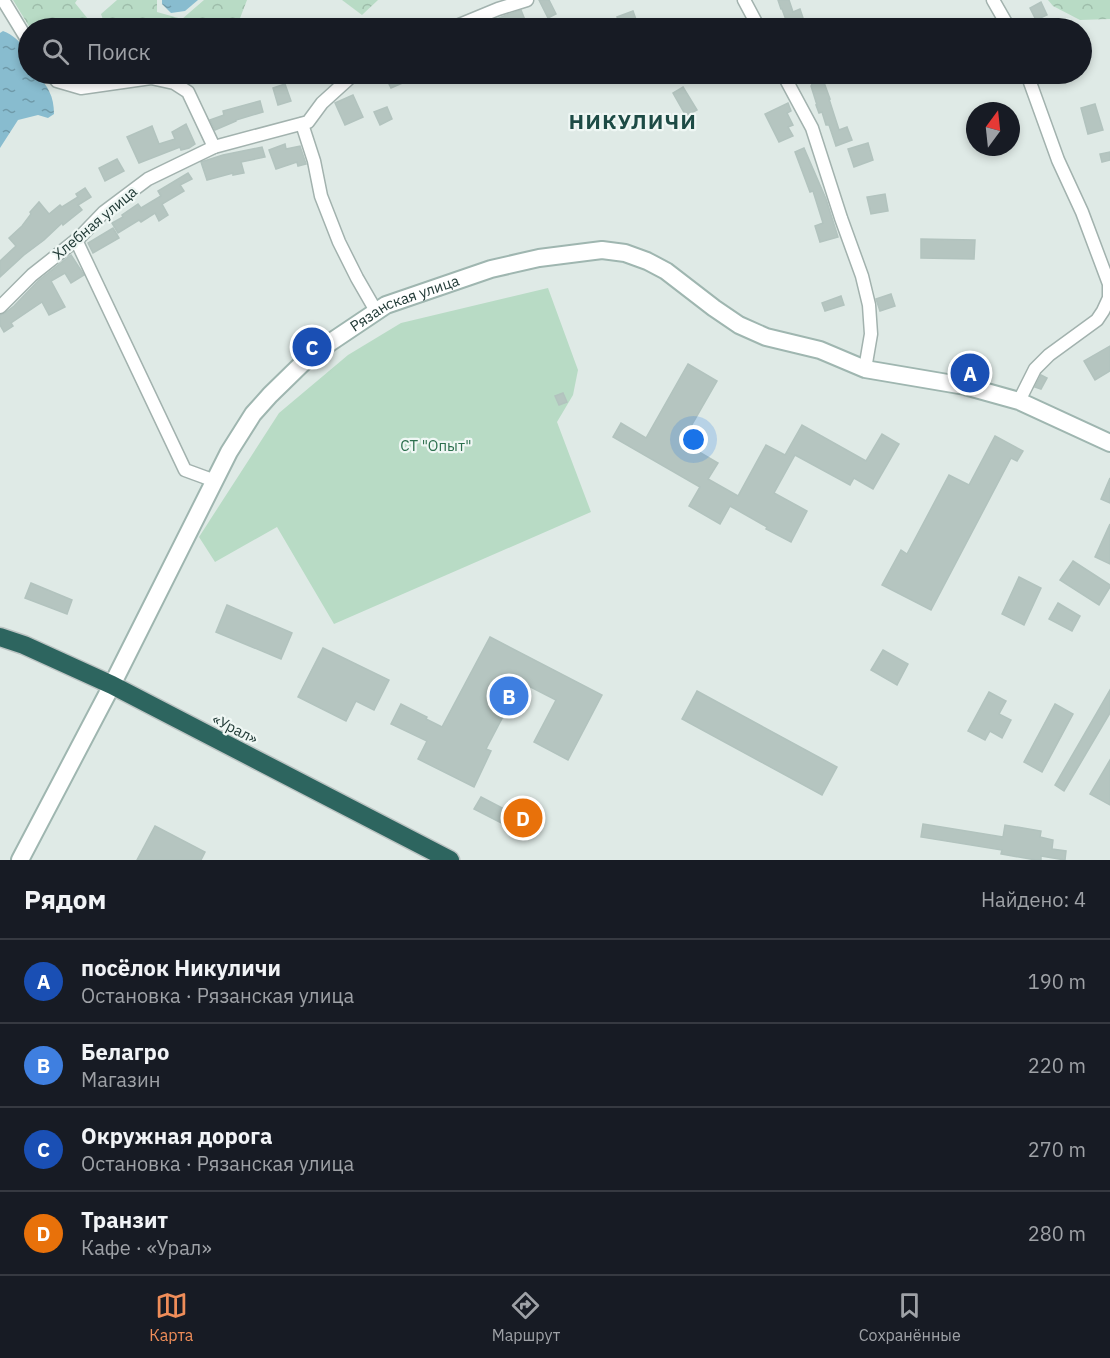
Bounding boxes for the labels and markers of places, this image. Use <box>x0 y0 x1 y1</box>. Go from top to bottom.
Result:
pin: C <box>292 324 332 370</box>
pin: A <box>950 350 990 395</box>
pin: B <box>490 674 528 718</box>
pin: D <box>504 796 542 840</box>

